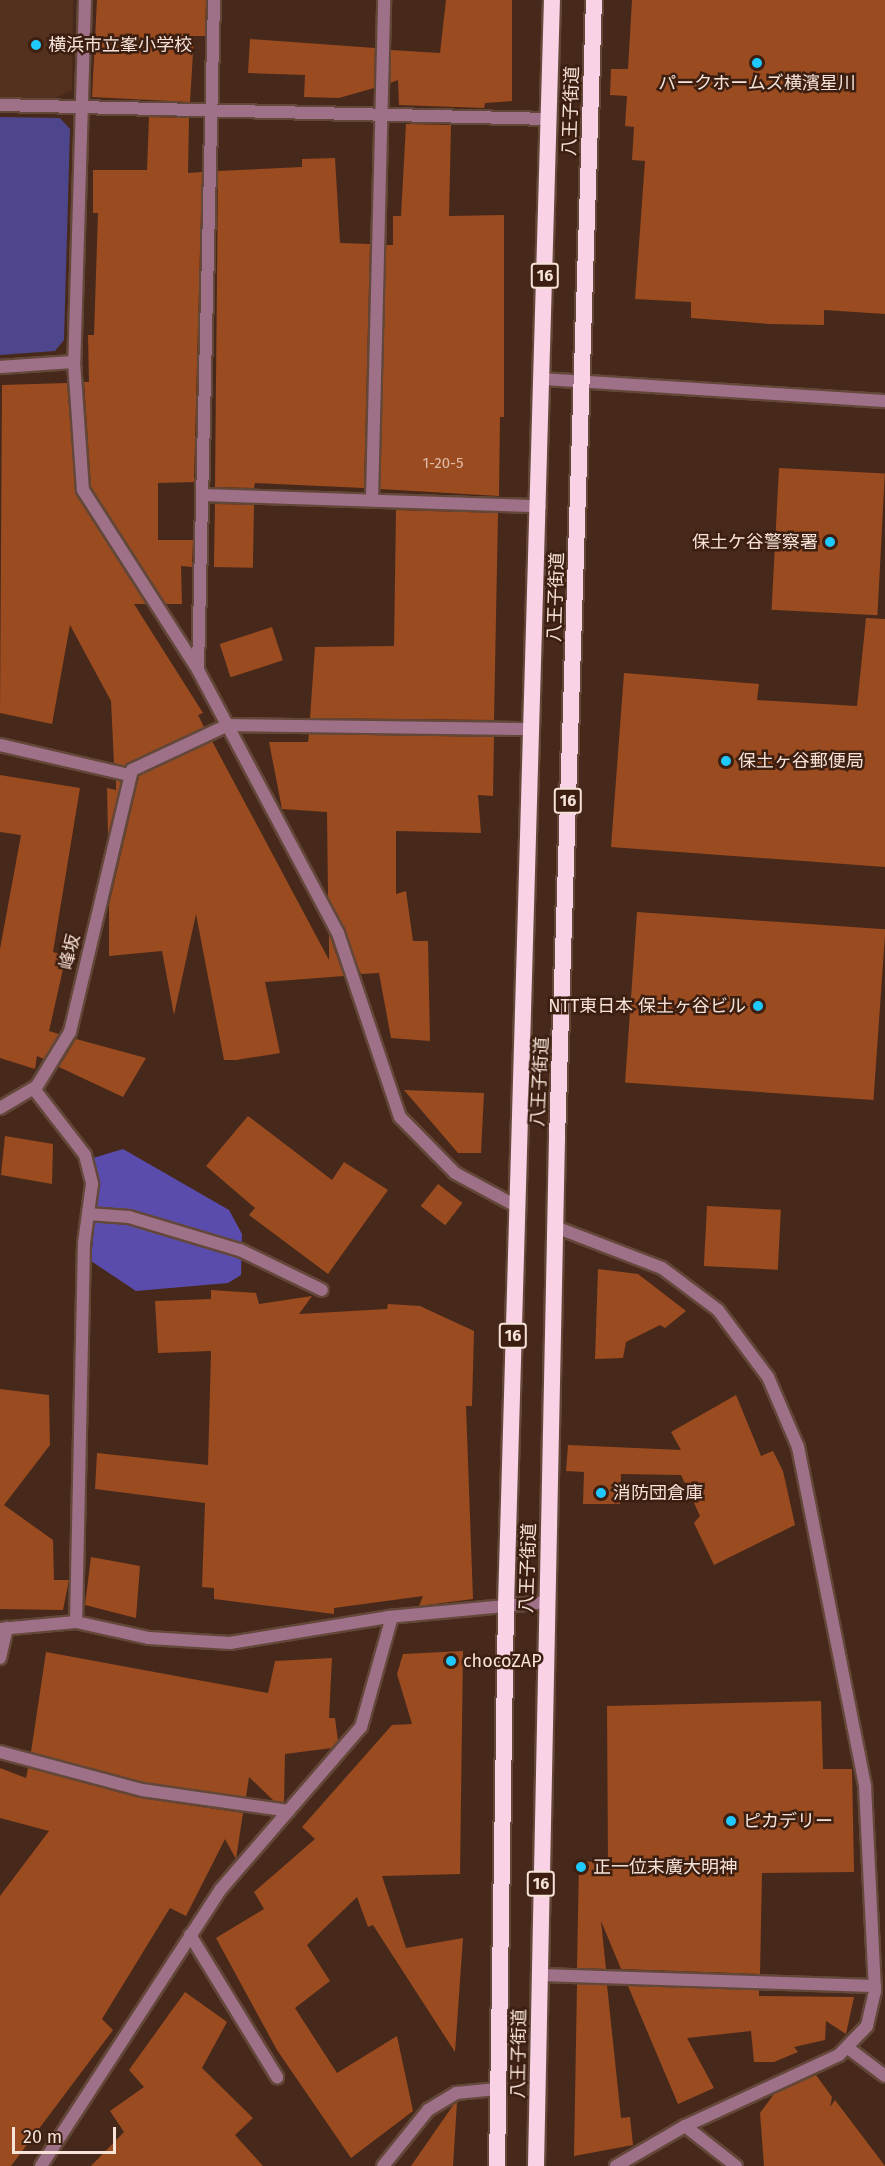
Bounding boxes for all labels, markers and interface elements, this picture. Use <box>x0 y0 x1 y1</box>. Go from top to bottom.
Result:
place label: 横浜市立峯小学校 <box>48 34 192 56</box>
marker: 横浜市立峯小学校 <box>29 38 43 52</box>
marker: パークホームズ横濱星川 <box>750 56 764 70</box>
street label: 八王子街道 <box>559 66 583 156</box>
place label: パークホームズ横濱星川 <box>658 72 856 94</box>
road number: 16 <box>530 263 560 289</box>
house number: 1-20-5 <box>423 455 463 473</box>
place label: 保土ケ谷警察署 <box>692 531 818 553</box>
marker: 保土ケ谷警察署 <box>823 535 837 549</box>
street label: 八王子街道 <box>544 552 568 642</box>
place label: 保土ヶ谷郵便局 <box>738 750 864 772</box>
marker: 保土ヶ谷郵便局 <box>719 754 733 768</box>
road number: 16 <box>553 788 583 814</box>
street label: 峰坂 <box>55 932 85 972</box>
place label: NTT東日本 保土ヶ谷ビル <box>548 995 746 1017</box>
marker: NTT東日本 保土ヶ谷ビル <box>751 999 765 1013</box>
street label: 八王子街道 <box>527 1036 553 1128</box>
road number: 16 <box>498 1323 528 1349</box>
place label: 消防団倉庫 <box>613 1482 703 1504</box>
marker: 消防団倉庫 <box>594 1486 608 1500</box>
street label: 八王子街道 <box>516 1523 540 1613</box>
place label: chocoZAP <box>463 1650 542 1672</box>
marker: chocoZAP <box>444 1654 458 1668</box>
place label: ピカデリー <box>743 1810 833 1832</box>
marker: ピカデリー <box>724 1814 738 1828</box>
place label: 正一位末廣大明神 <box>593 1856 737 1878</box>
marker: 正一位末廣大明神 <box>574 1860 588 1874</box>
road number: 16 <box>526 1871 556 1897</box>
street label: 八王子街道 <box>507 2009 531 2099</box>
scale bar <box>15 2115 118 2153</box>
text: 20 m <box>23 2126 62 2148</box>

